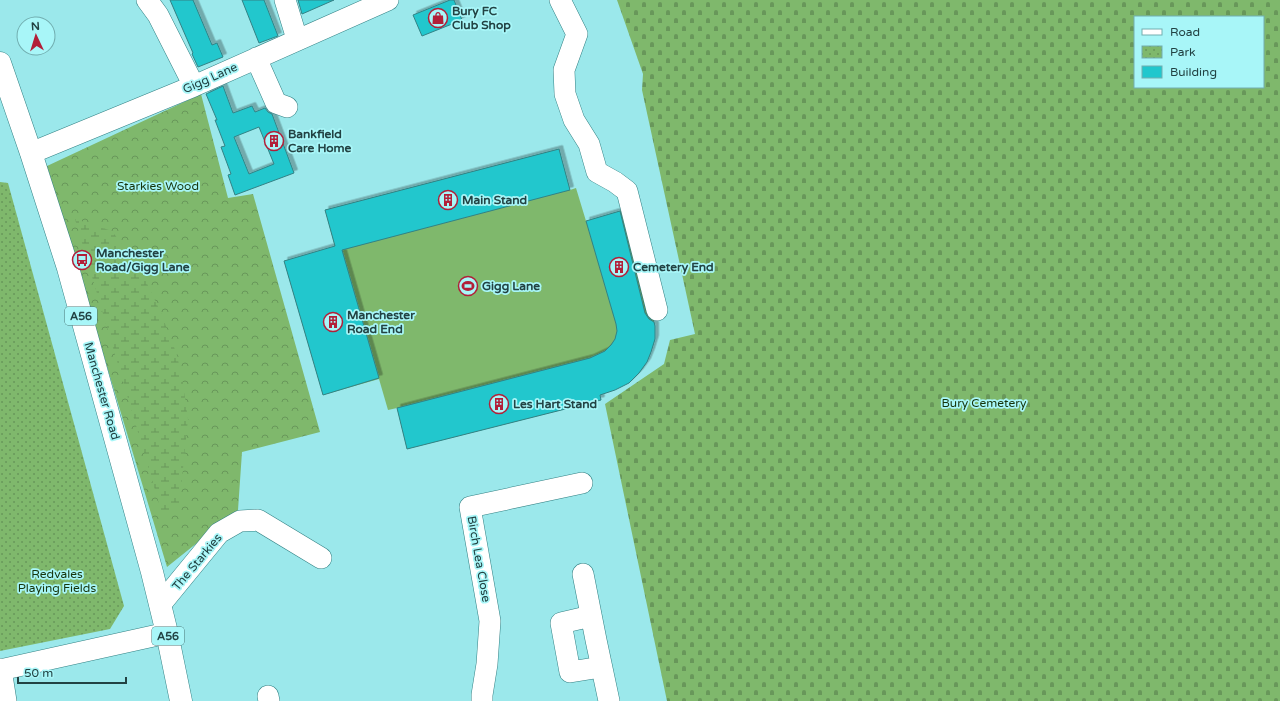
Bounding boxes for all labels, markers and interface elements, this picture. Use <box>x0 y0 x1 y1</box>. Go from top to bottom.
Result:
place label: Bury FC Club Shop <box>452 4 511 33</box>
shop icon: Bury FC Club Shop <box>427 7 449 29</box>
north arrow <box>16 16 56 56</box>
legend <box>1134 16 1264 88</box>
text: N <box>30 20 40 33</box>
text: Road <box>1170 25 1200 39</box>
text: Park <box>1170 45 1196 59</box>
street label: Gigg Lane <box>181 60 240 96</box>
text: Building <box>1170 65 1217 79</box>
place label: Bankfield Care Home <box>288 127 352 155</box>
building icon: Bankfield Care Home <box>263 130 285 152</box>
park label: Starkies Wood <box>117 179 199 193</box>
building icon: Main Stand <box>437 189 459 211</box>
place label: Main Stand <box>462 193 527 207</box>
place label: Manchester Road/Gigg Lane <box>96 246 190 275</box>
bus stop icon: Manchester Road/Gigg Lane <box>71 249 93 271</box>
building icon: Cemetery End <box>608 256 630 278</box>
place label: Cemetery End <box>633 260 714 275</box>
sports icon: Gigg Lane <box>457 275 479 297</box>
place label: Gigg Lane <box>482 279 540 294</box>
road number: A56 <box>65 307 97 325</box>
place label: Manchester Road End <box>347 308 415 336</box>
building icon: Manchester Road End <box>322 311 344 333</box>
street label: Manchester Road <box>81 341 123 441</box>
building icon: Les Hart Stand <box>488 393 510 415</box>
park label: Bury Cemetery <box>942 396 1027 410</box>
place label: Les Hart Stand <box>513 397 597 411</box>
street label: Birch Lea Close <box>465 515 493 603</box>
street label: The Starkies <box>169 531 225 593</box>
park label: Redvales Playing Fields <box>18 567 96 595</box>
road number: A56 <box>152 627 184 645</box>
scale bar <box>18 659 126 685</box>
text: 50 m <box>24 666 53 680</box>

